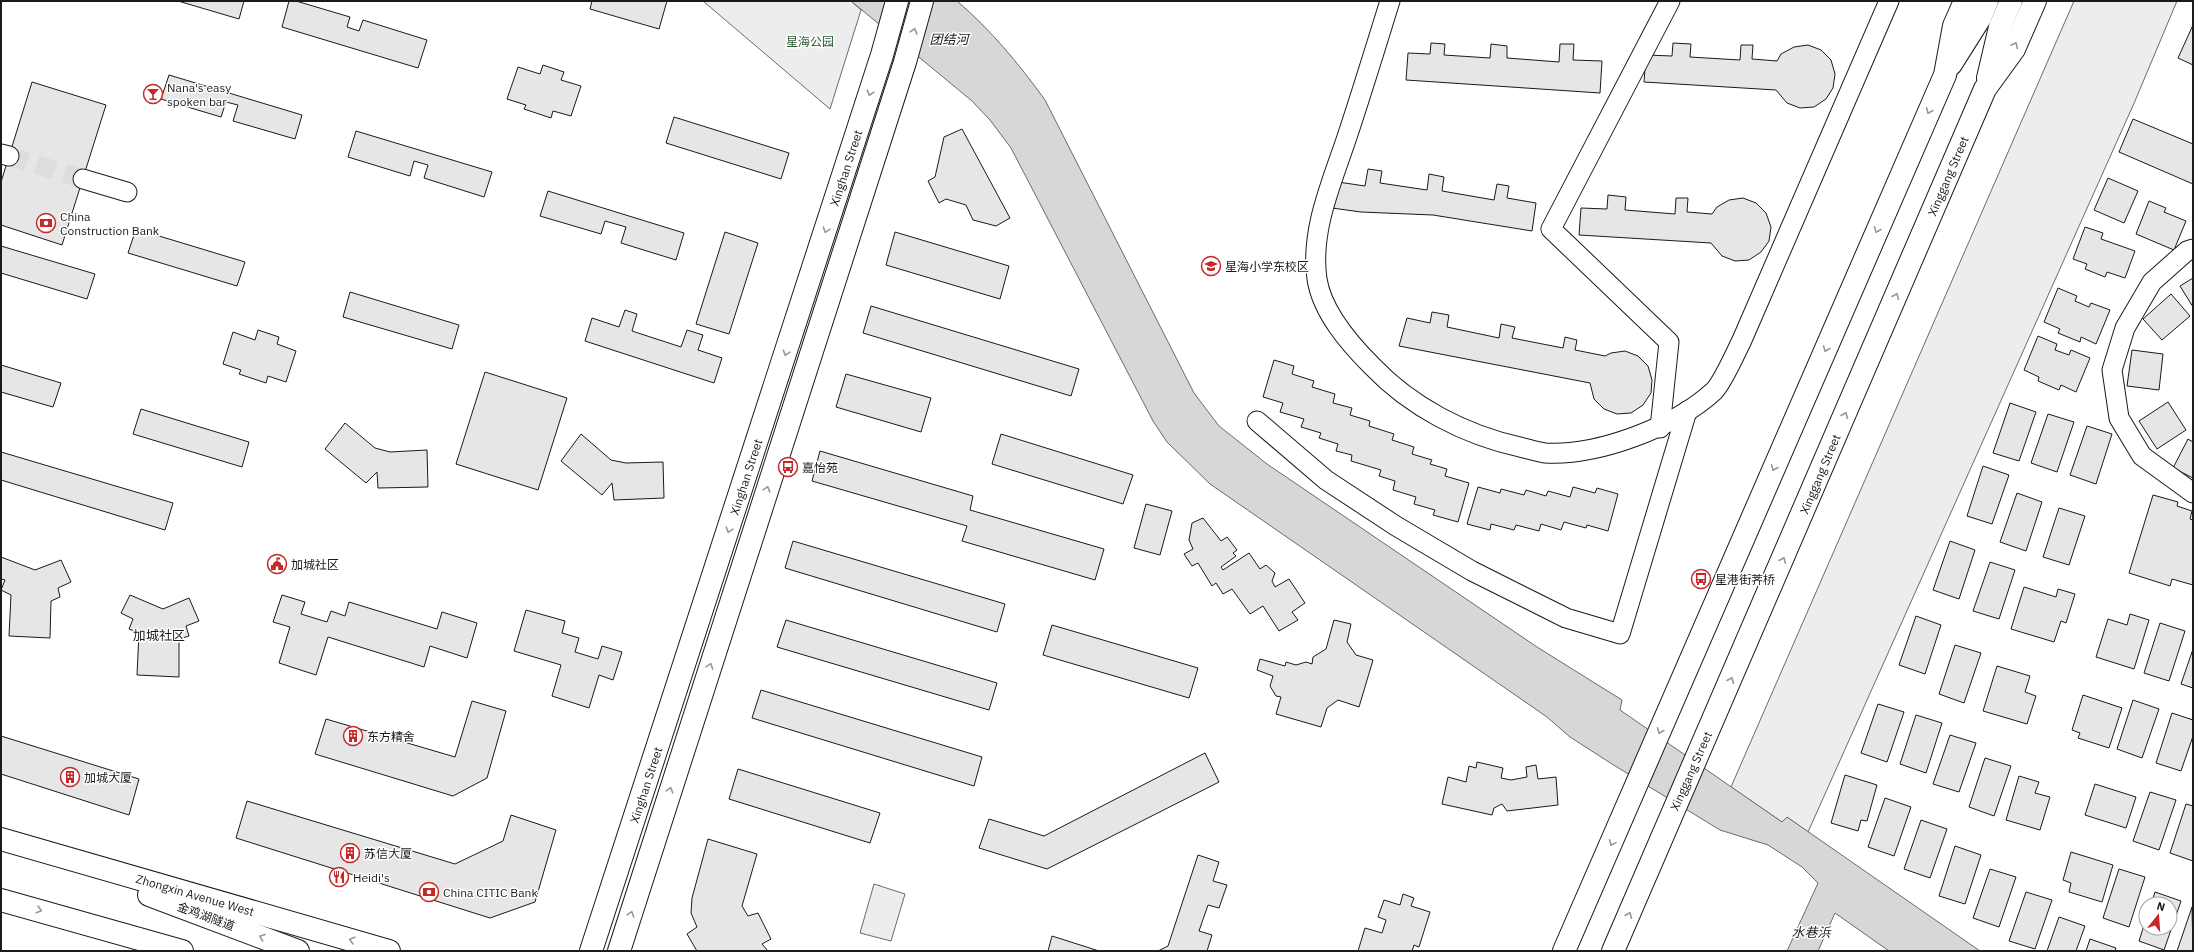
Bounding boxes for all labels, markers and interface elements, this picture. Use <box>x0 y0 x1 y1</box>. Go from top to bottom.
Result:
one-way arrow <box>909 28 918 35</box>
water label: 团结河 <box>929 31 971 48</box>
park label: 星海公园 <box>786 34 834 49</box>
one-way arrow <box>2010 42 2018 50</box>
place label: Nana's easy spoken bar <box>167 80 231 109</box>
bar icon: Nana's easy spoken bar <box>142 83 164 105</box>
one-way arrow <box>866 89 875 96</box>
one-way arrow <box>1926 106 1934 114</box>
street label: Xinghan Street <box>827 128 865 208</box>
street label: Xinggang Street <box>1924 134 1972 218</box>
place label: China Construction Bank <box>60 209 160 238</box>
bank icon: China Construction Bank <box>35 212 57 234</box>
one-way arrow <box>822 226 831 233</box>
one-way arrow <box>1874 226 1882 233</box>
school or university icon: 星海小学东校区 <box>1200 255 1222 277</box>
place label: 星海小学东校区 <box>1225 259 1309 274</box>
one-way arrow <box>1892 292 1900 299</box>
one-way arrow <box>1822 345 1830 352</box>
one-way arrow <box>782 350 791 357</box>
one-way arrow <box>1840 412 1848 420</box>
street label: Xinggang Street <box>1796 432 1844 516</box>
street label: Xinghan Street <box>727 437 765 517</box>
bus stop icon: 嘉怡苑 <box>777 456 799 478</box>
place label: 嘉怡苑 <box>802 460 838 475</box>
one-way arrow <box>1771 464 1779 472</box>
one-way arrow <box>762 486 770 493</box>
one-way arrow <box>725 527 733 534</box>
public building icon: 加城社区 <box>266 553 288 575</box>
place label: 加城社区 <box>291 557 339 572</box>
one-way arrow <box>1778 557 1786 564</box>
bus stop icon: 星港街荠桥 <box>1690 568 1712 590</box>
place label: 星港街荠桥 <box>1715 572 1775 587</box>
district label: 加城社区 <box>133 627 185 644</box>
one-way arrow <box>705 663 714 670</box>
one-way arrow <box>1726 676 1734 684</box>
building icon: 东方精舍 <box>342 725 364 747</box>
one-way arrow <box>1656 728 1664 735</box>
place label: 东方精舍 <box>367 729 415 744</box>
street label: Xinggang Street <box>1667 729 1715 813</box>
street label: Xinghan Street <box>627 745 665 825</box>
building icon: 加城大厦 <box>59 766 81 788</box>
place label: 加城大厦 <box>84 770 132 785</box>
one-way arrow <box>665 787 674 794</box>
one-way arrow <box>1608 839 1616 846</box>
building icon: 苏信大厦 <box>339 842 361 864</box>
place label: 苏信大厦 <box>364 846 412 861</box>
restaurant icon: Heidi's <box>328 866 350 888</box>
place label: Heidi's <box>353 870 390 885</box>
street label: Zhongxin Avenue West <box>134 871 256 919</box>
bank icon: China CITIC Bank <box>418 881 440 903</box>
place label: China CITIC Bank <box>443 885 538 900</box>
north arrow <box>2138 896 2178 936</box>
street label: 金鸡湖隧道 <box>175 899 237 933</box>
text: N <box>2155 899 2167 914</box>
one-way arrow <box>35 905 42 914</box>
one-way arrow <box>626 911 634 918</box>
one-way arrow <box>1624 912 1632 919</box>
water label: 水巷浜 <box>1791 924 1831 941</box>
one-way arrow <box>258 934 265 942</box>
one-way arrow <box>349 936 356 945</box>

